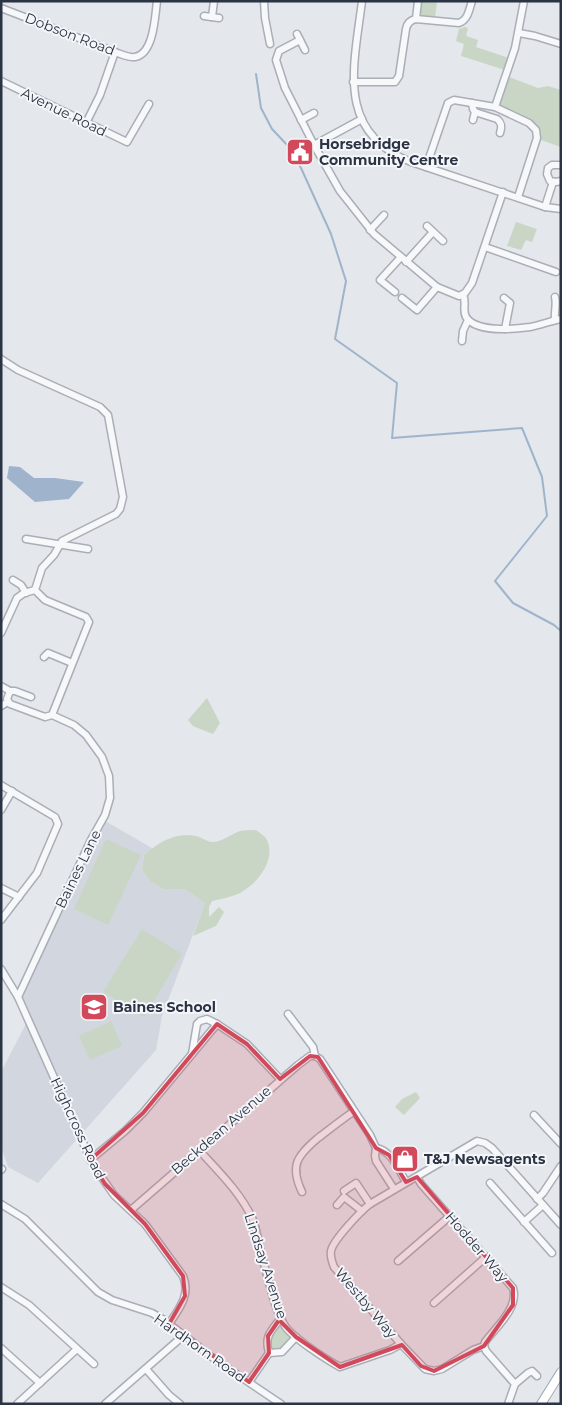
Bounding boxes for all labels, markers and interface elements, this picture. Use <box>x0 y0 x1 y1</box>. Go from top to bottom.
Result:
street label: Dobson Road <box>22 9 118 59</box>
street label: Avenue Road <box>18 84 110 140</box>
place label: Horsebridge Community Centre <box>319 135 458 169</box>
public building icon: Horsebridge Community Centre <box>285 137 315 167</box>
street label: Baines Lane <box>51 827 105 911</box>
school or university icon: Baines School <box>79 992 109 1022</box>
place label: Baines School <box>113 998 216 1016</box>
street label: Highcross Road <box>47 1074 109 1182</box>
street label: Beckdean Avenue <box>167 1082 275 1178</box>
shop icon: T&J Newsagents <box>390 1144 420 1174</box>
place label: T&J Newsagents <box>424 1150 546 1168</box>
street label: Hodder Way <box>442 1208 513 1286</box>
street label: Lindsay Avenue <box>240 1211 292 1321</box>
street label: Westby Way <box>331 1264 401 1342</box>
street label: Hardhorn Road <box>151 1310 249 1386</box>

